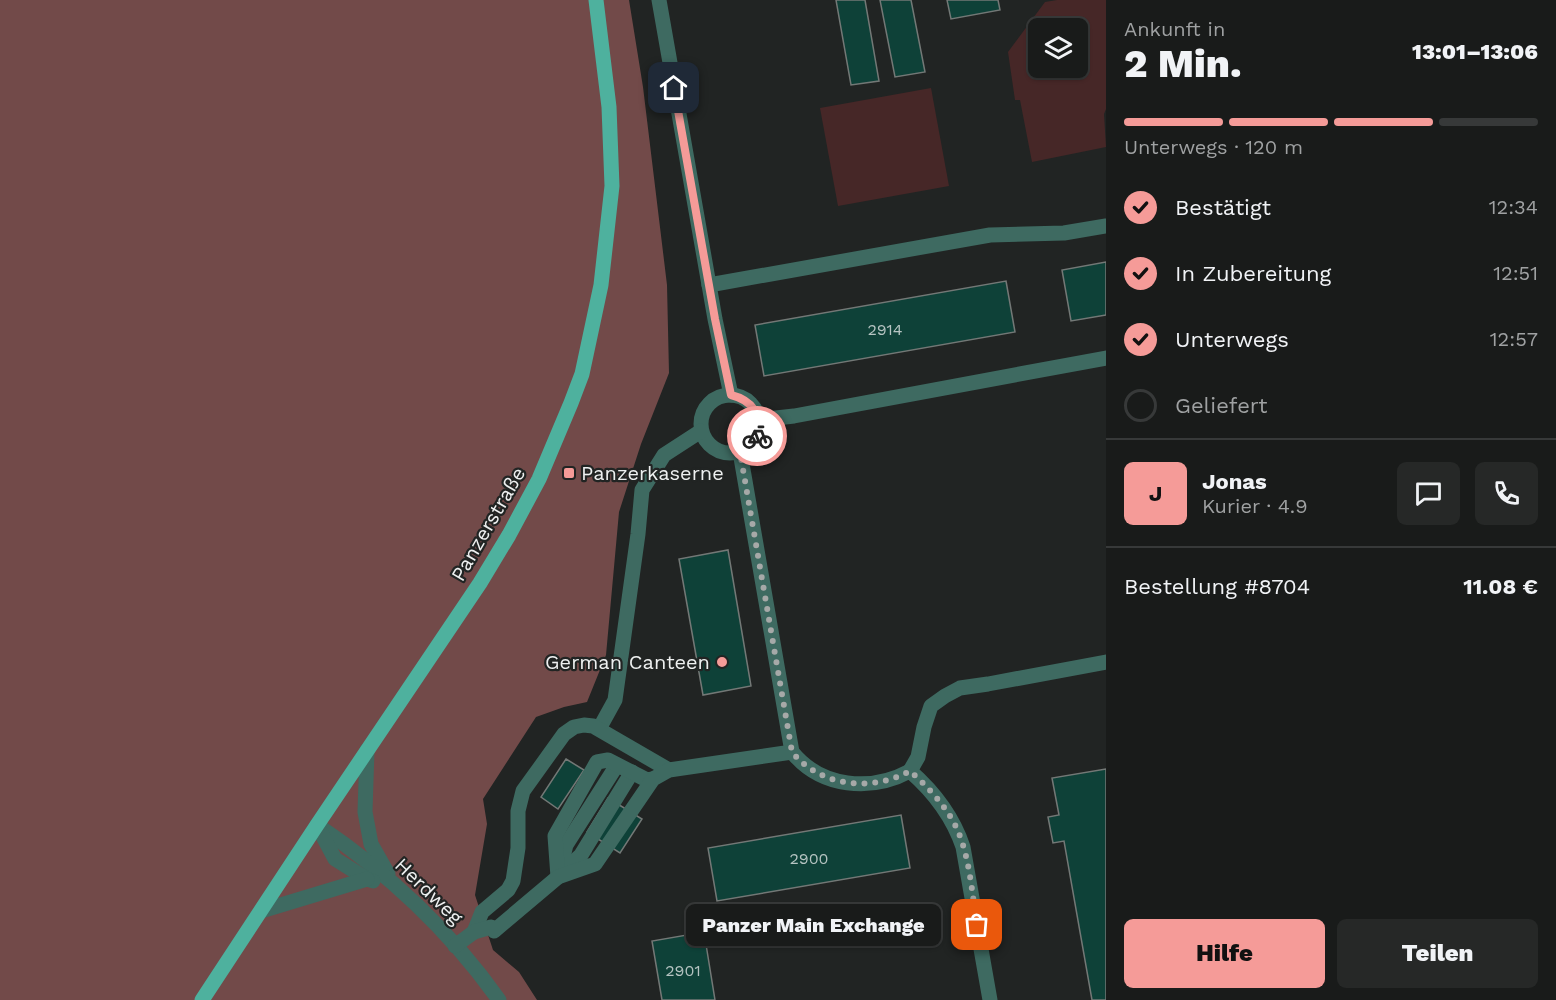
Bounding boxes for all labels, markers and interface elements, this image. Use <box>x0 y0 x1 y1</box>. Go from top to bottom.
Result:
text: Ankunft in <box>1124 17 1225 41</box>
map controls <box>1028 18 1088 78</box>
button: layers <box>1028 18 1088 78</box>
text: 13:01–13:06 <box>1412 39 1538 64</box>
text: 2 Min. <box>1124 41 1242 86</box>
pin <box>648 62 699 113</box>
icon: home <box>657 71 690 104</box>
text: Unterwegs · 120 m <box>1124 135 1303 159</box>
icon: check <box>1124 191 1157 224</box>
text: Bestätigt <box>1175 195 1271 220</box>
text: 12:34 <box>1489 195 1538 219</box>
icon: check <box>1124 257 1157 290</box>
text: In Zubereitung <box>1175 261 1331 286</box>
text: 12:51 <box>1493 261 1538 285</box>
house number: 2914 <box>867 320 903 339</box>
icon: check <box>1124 323 1157 356</box>
text: Unterwegs <box>1175 327 1289 352</box>
text: 12:57 <box>1490 327 1538 351</box>
text: Geliefert <box>1175 393 1267 418</box>
courier <box>727 406 787 466</box>
icon: bike <box>741 420 774 453</box>
place label: Panzerkaserne <box>581 461 724 485</box>
button: chat <box>1397 462 1460 525</box>
button: phone <box>1475 462 1538 525</box>
street label: Panzerstraße <box>446 463 530 585</box>
marker: Panzerkaserne <box>562 466 576 480</box>
text: Jonas <box>1202 469 1267 494</box>
text: J <box>1149 481 1162 506</box>
text: Kurier · 4.9 <box>1202 494 1308 518</box>
text: Bestellung #8704 <box>1124 574 1310 599</box>
text: 11.08 € <box>1463 574 1538 599</box>
place label: German Canteen <box>545 650 710 674</box>
marker: German Canteen <box>715 655 729 669</box>
house number: 2900 <box>789 849 829 868</box>
street label: Herdweg <box>390 853 468 929</box>
pin <box>951 899 1002 950</box>
callout: Panzer Main Exchange <box>686 904 941 946</box>
icon: bag <box>960 908 993 941</box>
text: Panzer Main Exchange <box>702 913 925 937</box>
button: Hilfe <box>1124 919 1325 988</box>
button: Teilen <box>1337 919 1538 988</box>
house number: 2901 <box>665 961 701 980</box>

